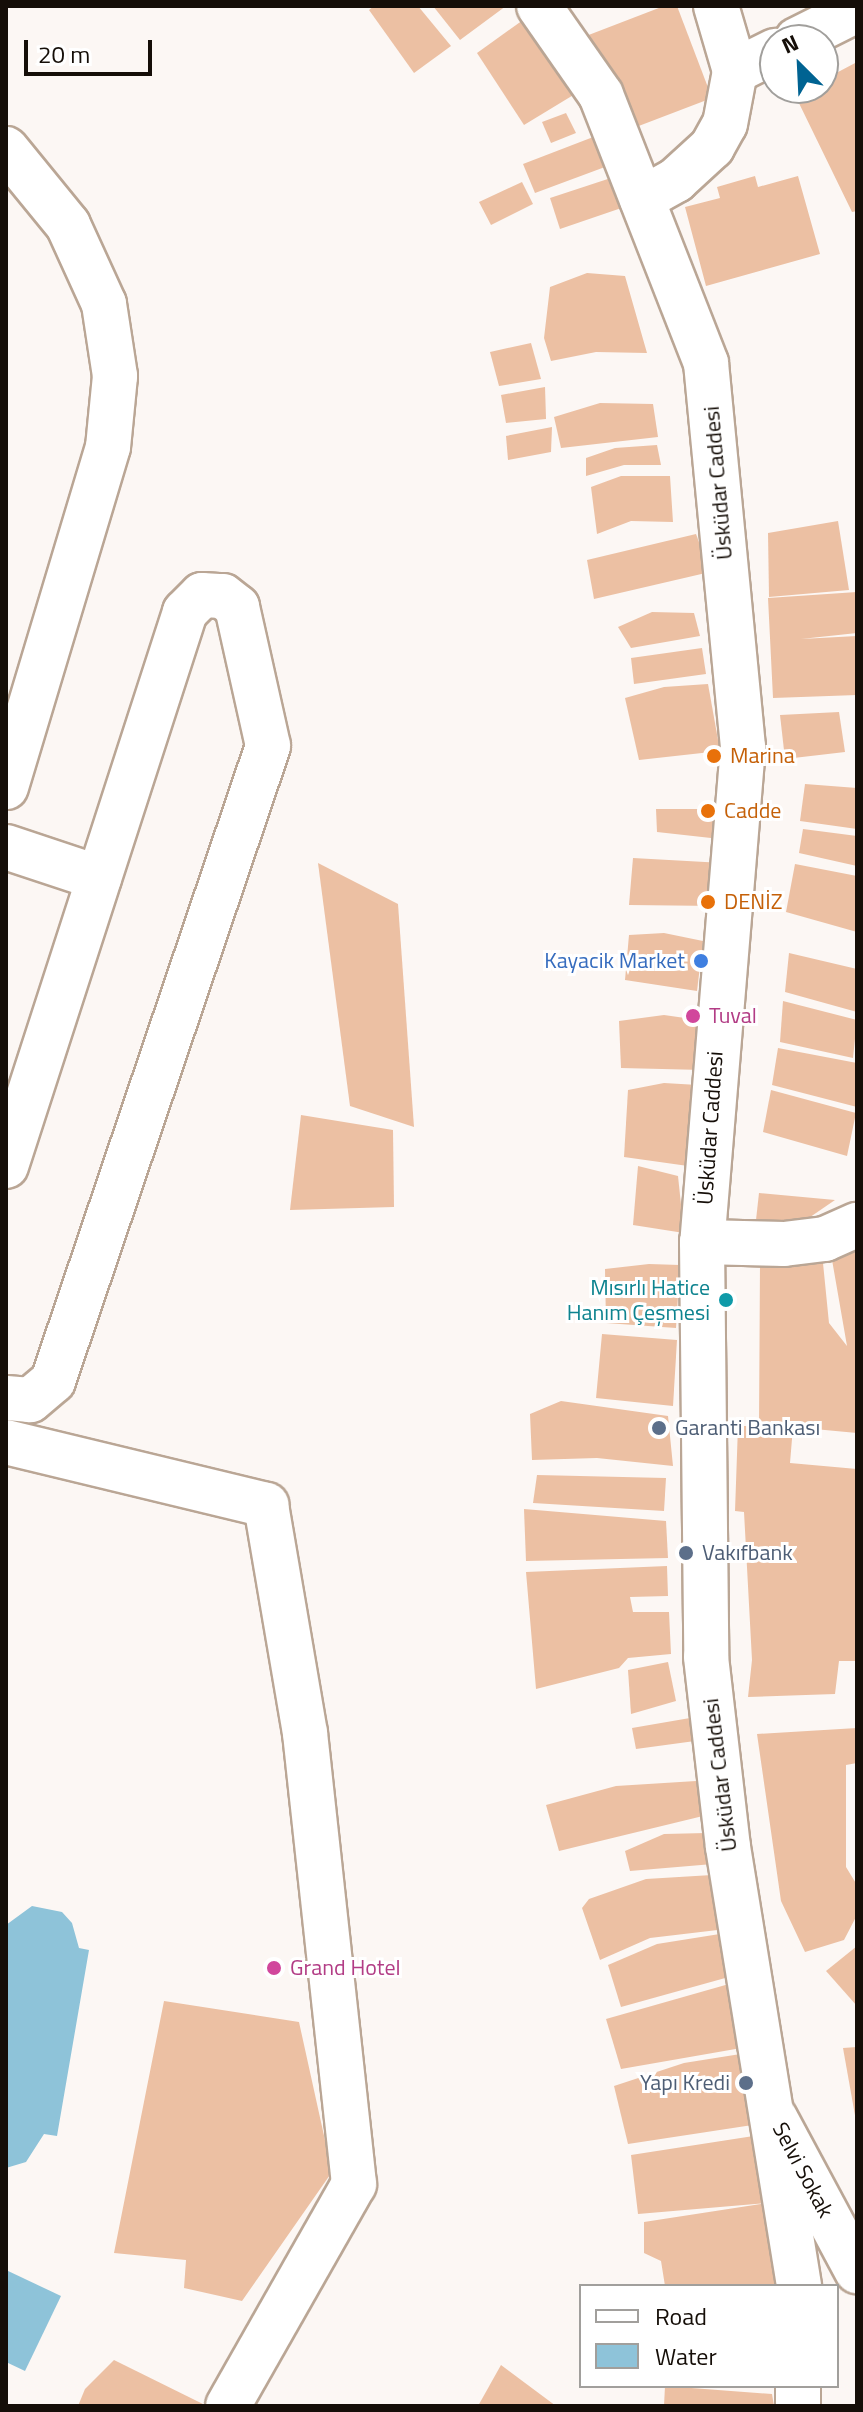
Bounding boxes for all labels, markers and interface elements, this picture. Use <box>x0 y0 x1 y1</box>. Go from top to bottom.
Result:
scale bar <box>28 24 156 74</box>
north arrow <box>759 24 839 104</box>
text: N <box>776 25 804 63</box>
text: 20 m <box>38 36 90 72</box>
street label: Üsküdar Caddesi <box>698 405 738 561</box>
place label: Marina <box>730 743 795 769</box>
marker: Marina <box>705 747 723 765</box>
place label: Cadde <box>724 798 781 824</box>
marker: Cadde <box>699 802 717 820</box>
place label: DENİZ <box>724 889 782 915</box>
marker: DENİZ <box>699 893 717 911</box>
place label: Kayacik Market <box>544 948 685 974</box>
marker: Kayacik Market <box>692 952 710 970</box>
place label: Tuval <box>709 1003 757 1029</box>
marker: Tuval <box>684 1007 702 1025</box>
street label: Üsküdar Caddesi <box>691 1050 729 1206</box>
place label: Mısırlı Hatice Hanım Çeşmesi <box>567 1274 710 1326</box>
marker: Mısırlı Hatice Hanım Çeşmesi <box>717 1291 735 1309</box>
place label: Garanti Bankası <box>675 1415 820 1441</box>
marker: Garanti Bankası <box>650 1419 668 1437</box>
place label: Vakıfbank <box>702 1540 793 1566</box>
marker: Vakıfbank <box>677 1544 695 1562</box>
street label: Üsküdar Caddesi <box>698 1697 742 1853</box>
place label: Grand Hotel <box>290 1955 401 1981</box>
marker: Grand Hotel <box>265 1959 283 1977</box>
place label: Yapı Kredi <box>640 2070 730 2096</box>
marker: Yapı Kredi <box>737 2074 755 2092</box>
street label: Selvi Sokak <box>767 2118 839 2222</box>
legend <box>579 2284 839 2388</box>
text: Road <box>655 2298 707 2334</box>
text: Water <box>655 2338 717 2374</box>

